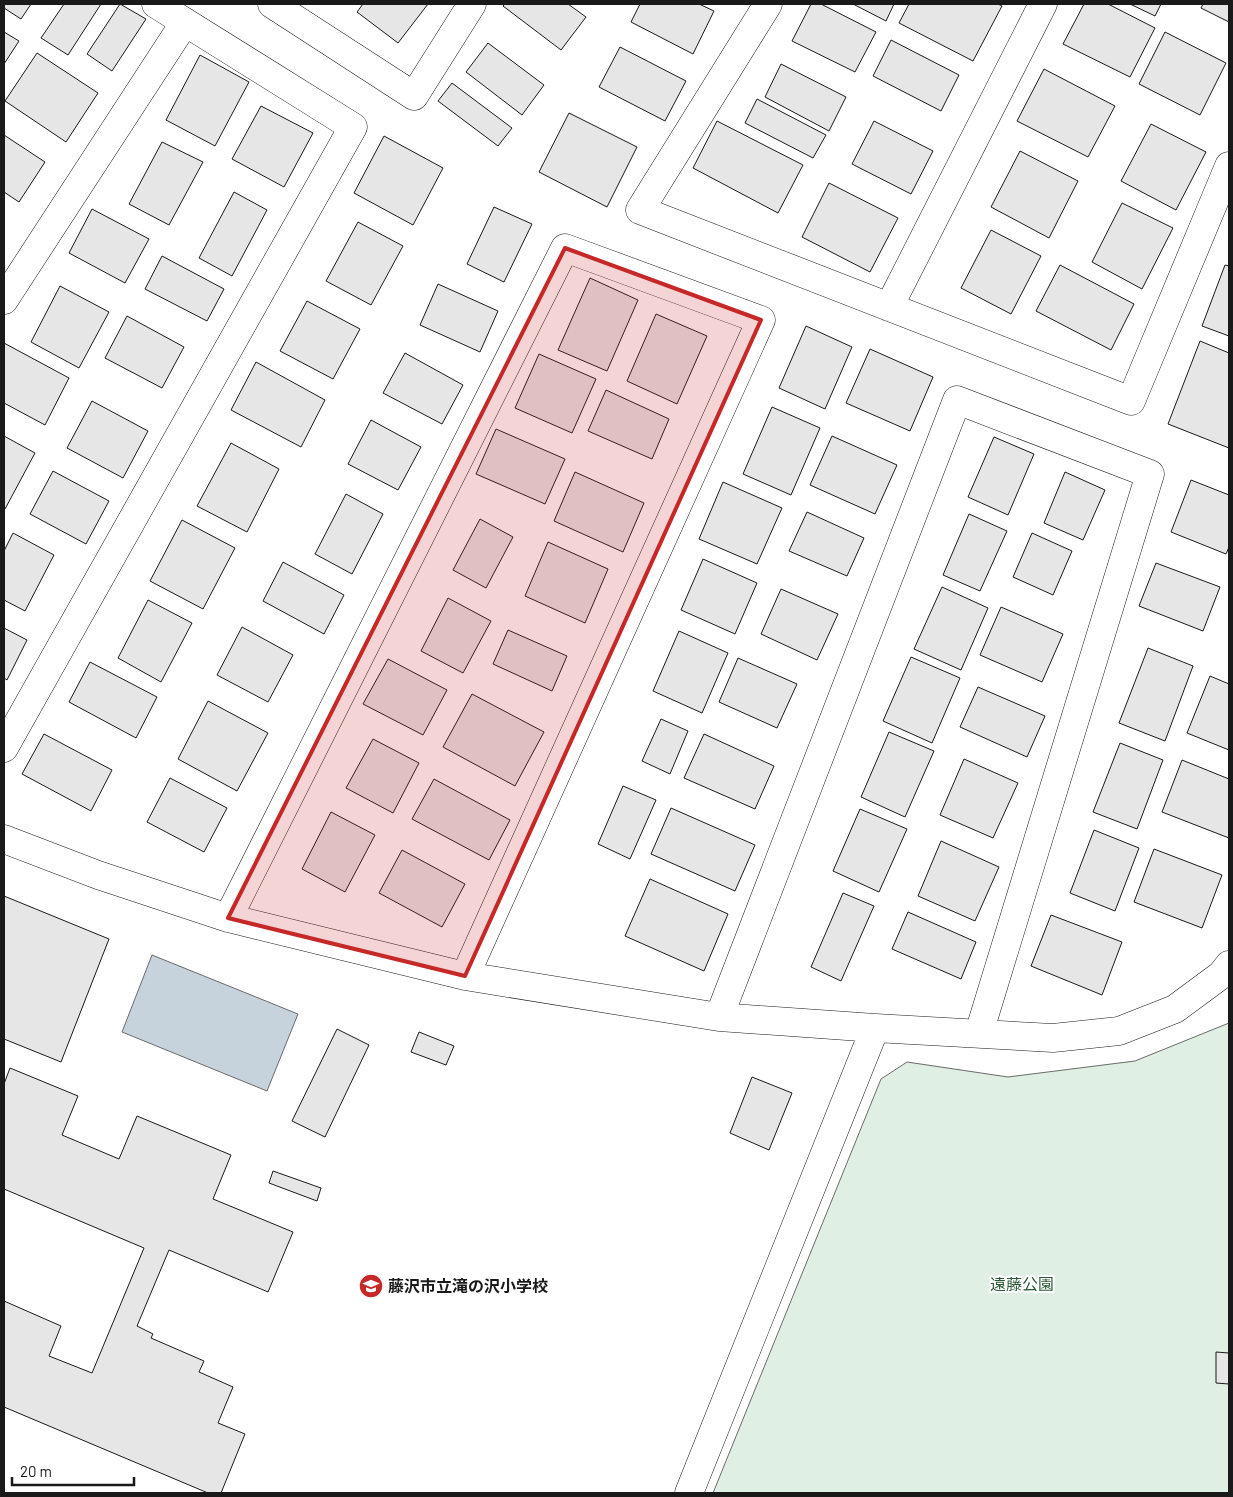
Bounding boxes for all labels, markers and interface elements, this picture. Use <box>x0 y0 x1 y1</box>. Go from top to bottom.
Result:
school or university icon: 藤沢市立滝の沢小学校 <box>358 1273 384 1299</box>
park label: 遠藤公園 <box>990 1274 1054 1293</box>
place label: 藤沢市立滝の沢小学校 <box>388 1276 548 1295</box>
scale bar <box>12 1454 135 1486</box>
text: 20 m <box>20 1462 52 1480</box>

